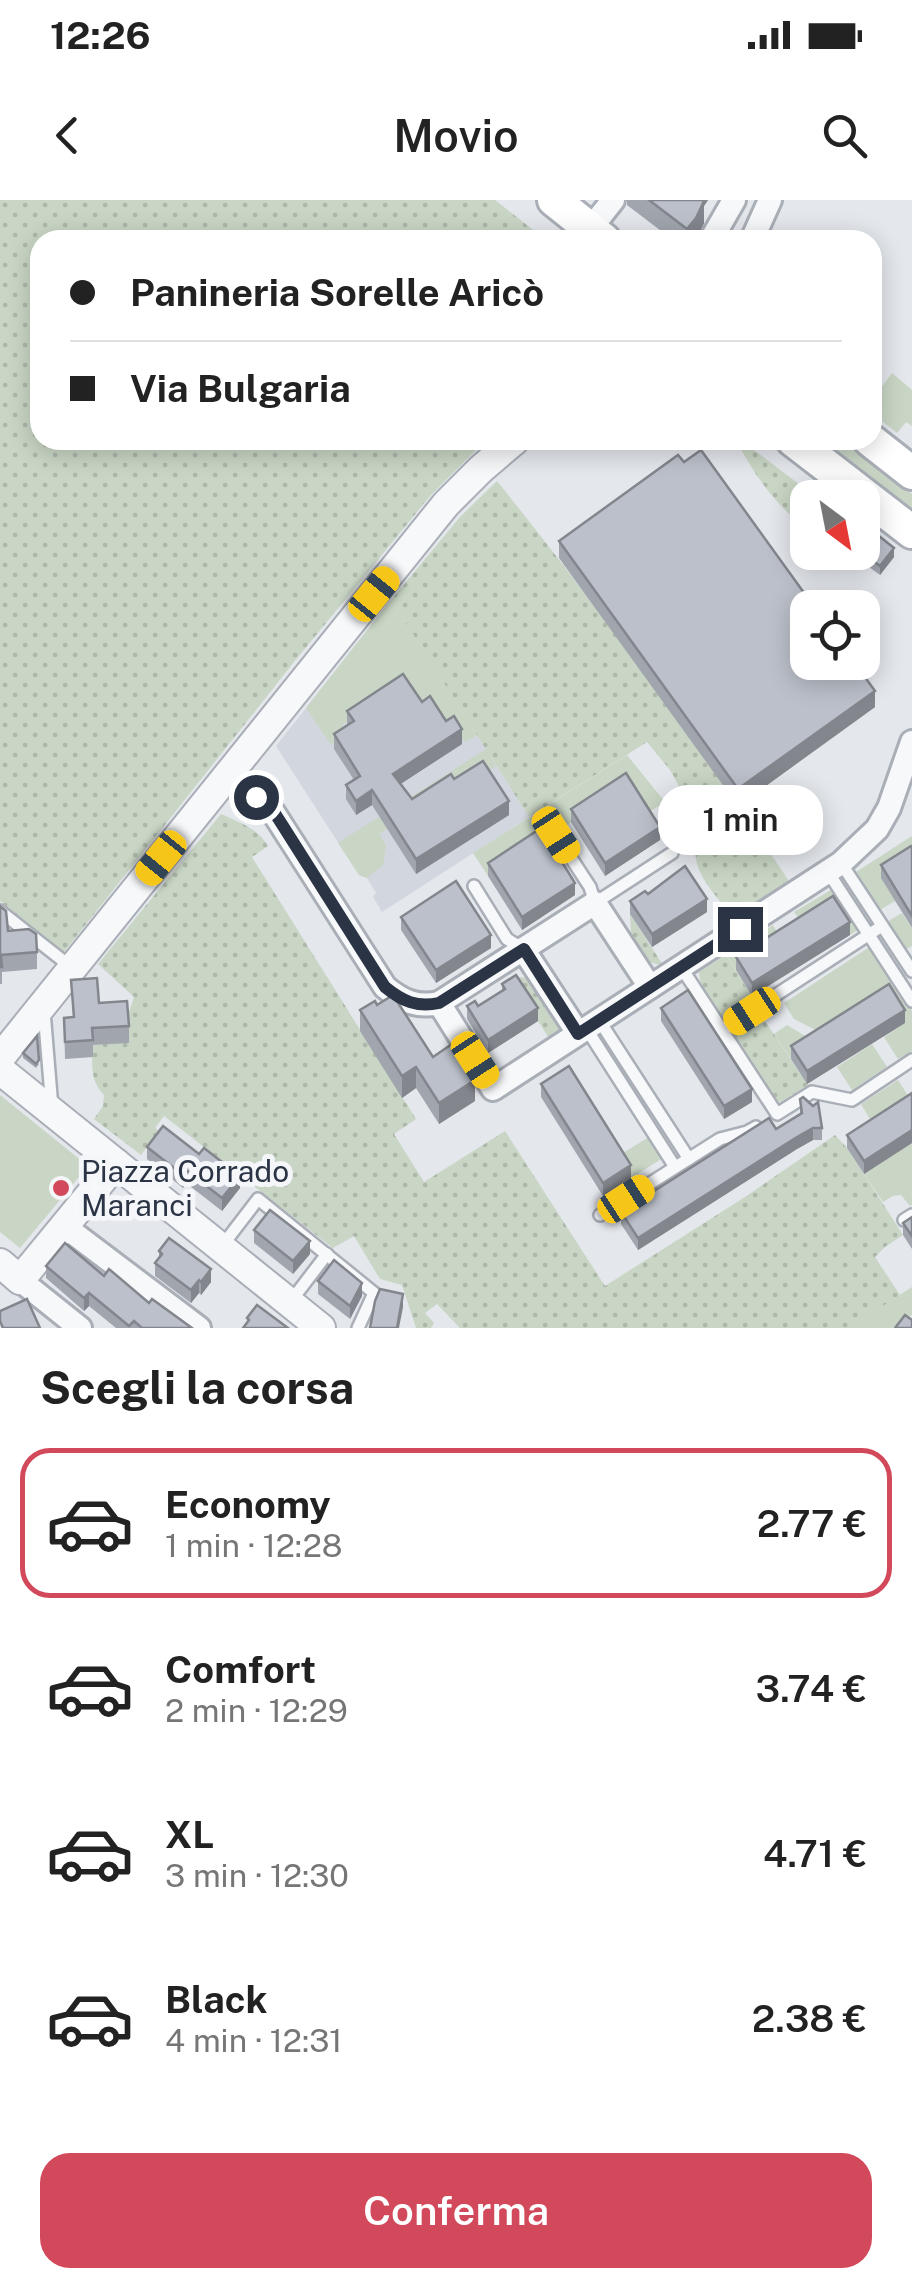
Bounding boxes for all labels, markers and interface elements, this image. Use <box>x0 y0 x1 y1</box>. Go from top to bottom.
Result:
text: 12:26 <box>50 13 151 58</box>
icon: back <box>40 108 95 163</box>
icon: search <box>817 108 872 163</box>
text: Movio <box>393 109 519 162</box>
text: Panineria Sorelle Aricò <box>130 270 544 315</box>
text: Via Bulgaria <box>130 366 351 411</box>
north arrow <box>790 480 880 570</box>
map controls <box>790 480 880 680</box>
car <box>343 561 405 627</box>
button: locate <box>790 590 880 680</box>
route start <box>234 775 279 820</box>
callout: 1 min <box>658 784 822 854</box>
text: 1 min <box>702 801 779 838</box>
car <box>527 802 585 868</box>
car <box>130 825 192 891</box>
route end <box>718 907 763 952</box>
car <box>719 982 785 1040</box>
car <box>446 1027 504 1093</box>
place label: Piazza Corrado Maranci <box>81 1153 289 1223</box>
car <box>593 1170 659 1228</box>
marker: Piazza Corrado Maranci <box>50 1177 72 1199</box>
text: Scegli la corsa <box>40 1361 354 1414</box>
icon: car <box>45 1478 135 1568</box>
text: Economy <box>165 1482 331 1527</box>
text: 2.77 € <box>757 1501 867 1546</box>
text: 1 min · 12:28 <box>165 1527 343 1564</box>
icon: car <box>45 1643 135 1733</box>
text: Comfort <box>165 1647 316 1692</box>
text: 3.74 € <box>756 1666 867 1711</box>
text: 2 min · 12:29 <box>165 1692 348 1729</box>
icon: car <box>45 1808 135 1898</box>
text: XL <box>165 1812 214 1857</box>
text: 4.71 € <box>763 1831 867 1876</box>
text: 3 min · 12:30 <box>165 1857 349 1894</box>
icon: car <box>45 1973 135 2063</box>
text: Black <box>165 1977 268 2022</box>
text: 2.38 € <box>752 1996 867 2041</box>
text: 4 min · 12:31 <box>165 2022 342 2059</box>
button: Conferma <box>40 2153 872 2268</box>

